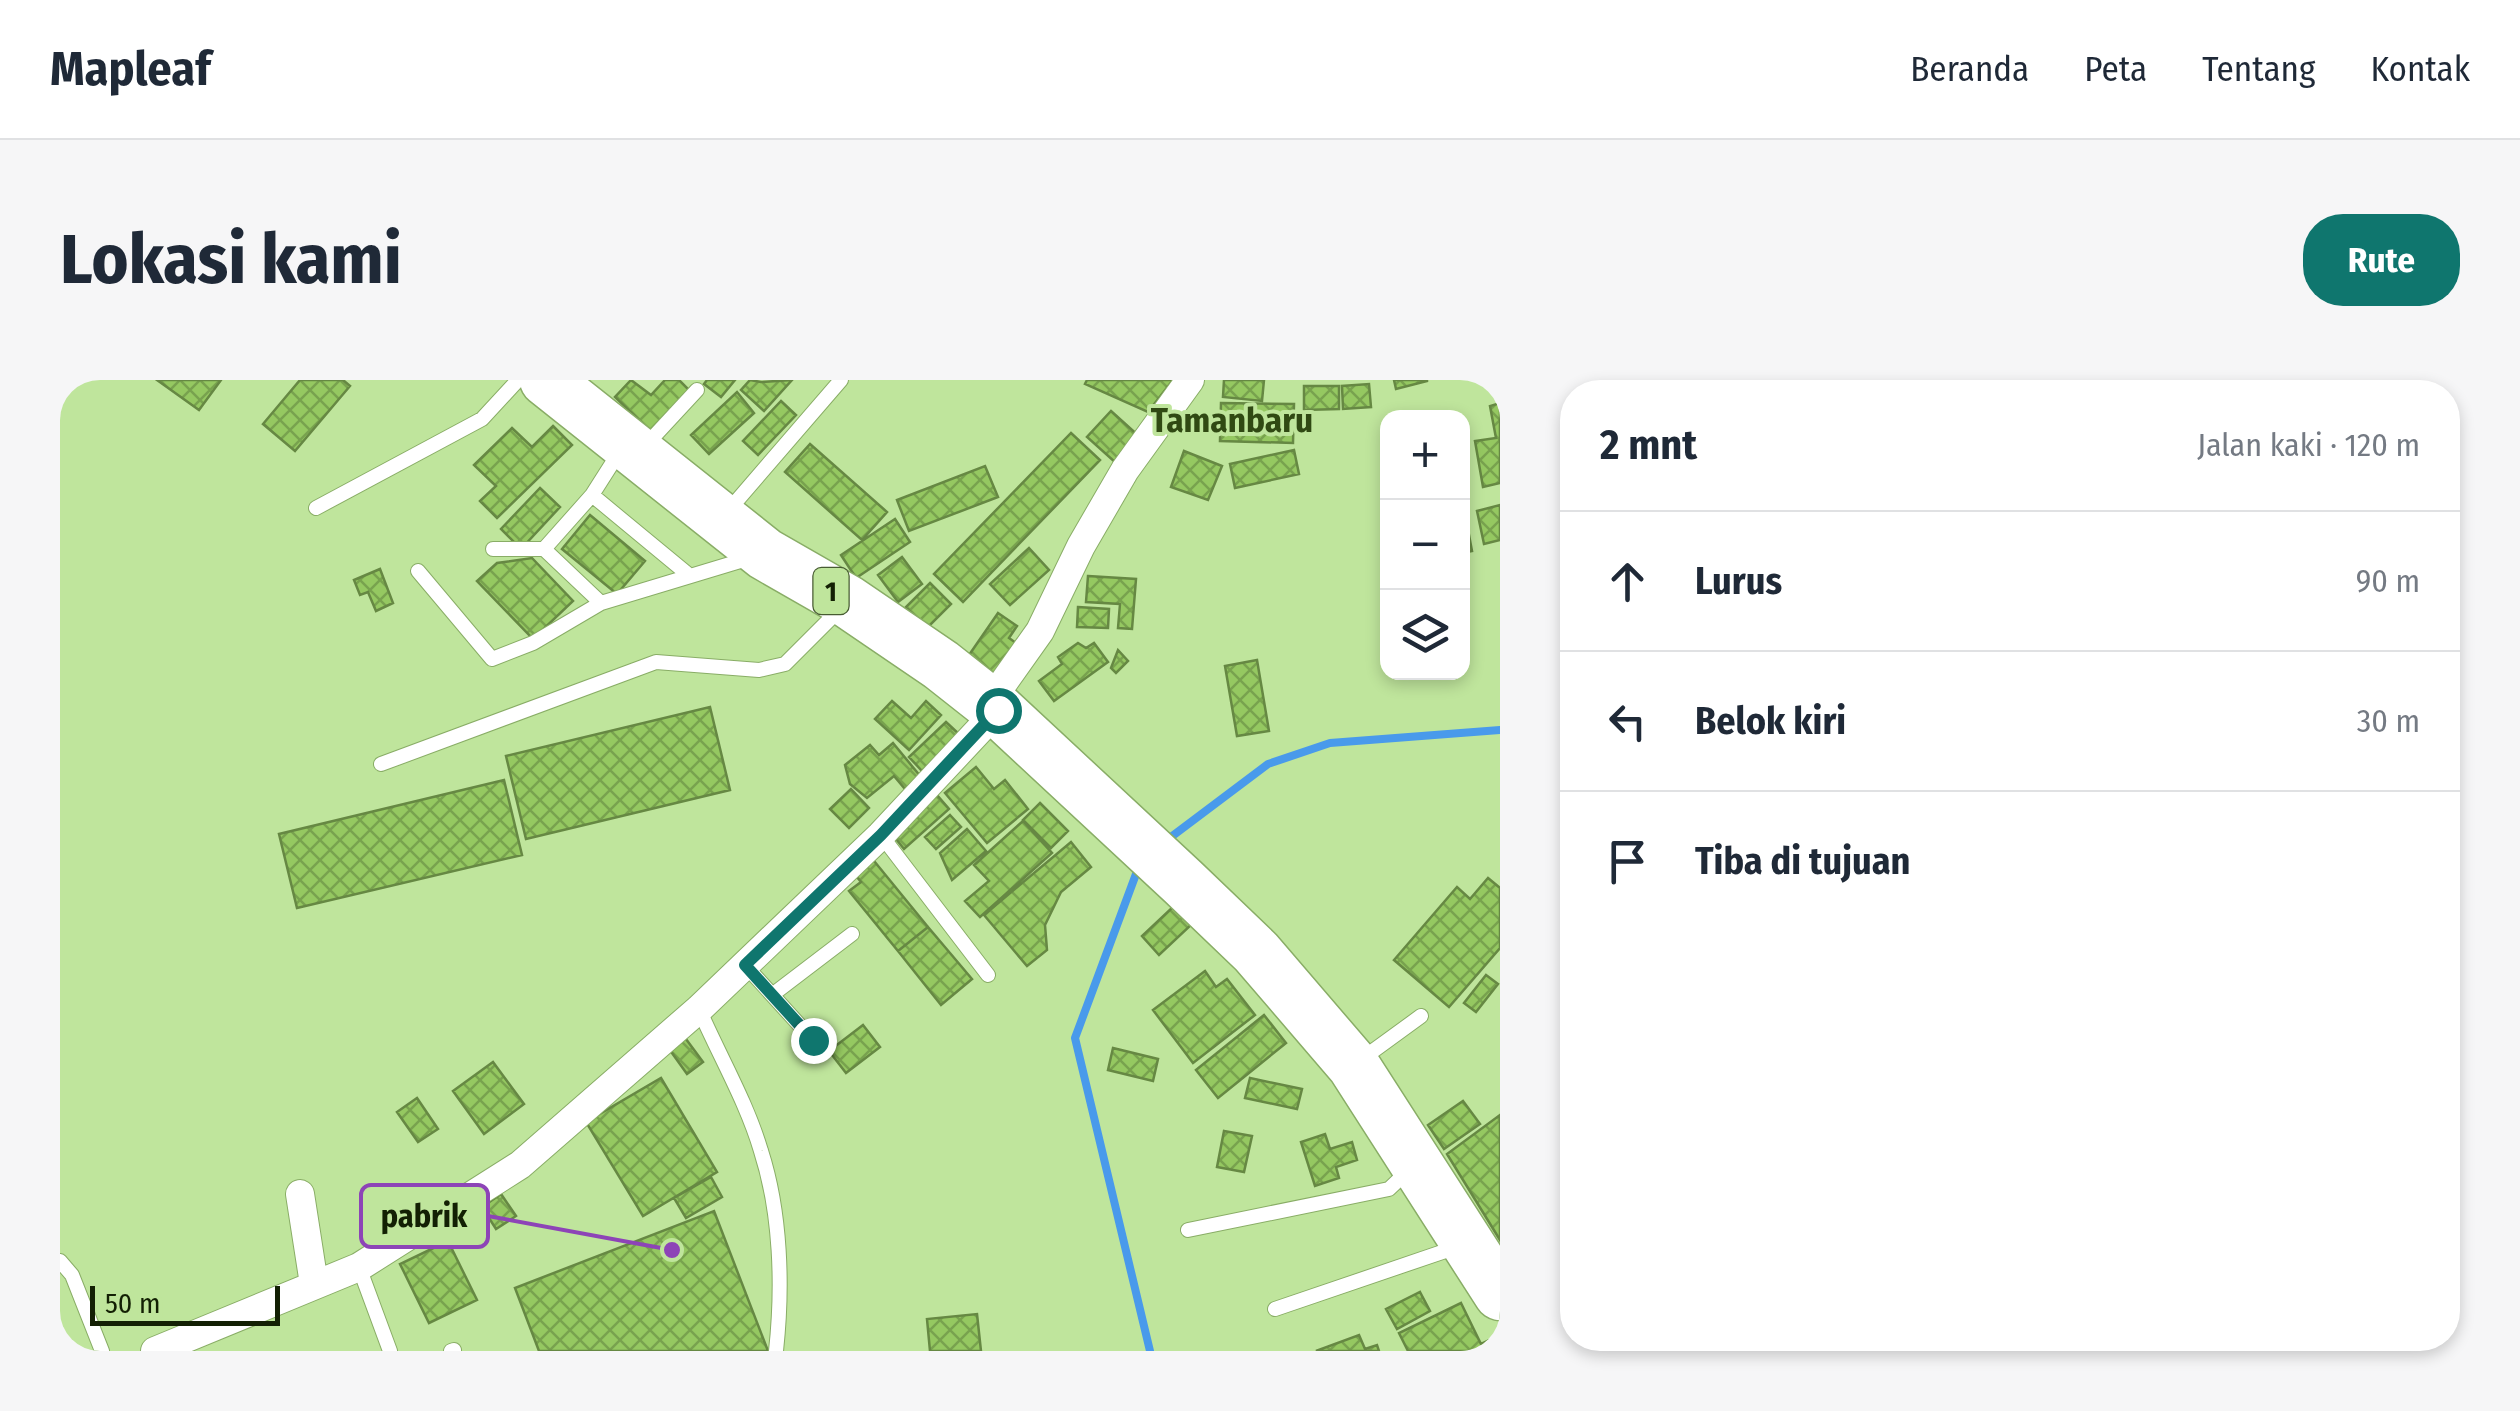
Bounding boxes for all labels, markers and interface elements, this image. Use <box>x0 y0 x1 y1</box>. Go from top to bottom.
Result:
text: Mapleaf <box>50 40 211 98</box>
text: Beranda <box>1910 48 2029 90</box>
text: Peta <box>2084 48 2147 90</box>
text: Tentang <box>2202 48 2315 90</box>
text: Kontak <box>2370 48 2470 90</box>
button: Rute <box>2303 214 2460 306</box>
text: Lokasi kami <box>60 218 402 302</box>
district label: Tamanbaru <box>1151 399 1313 441</box>
map controls <box>1380 410 1470 680</box>
button: + <box>1380 410 1470 500</box>
text: 2 mnt <box>1600 420 1697 470</box>
text: Jalan kaki · 120 m <box>2197 426 2420 464</box>
button: − <box>1380 500 1470 590</box>
icon: ahead <box>1600 554 1655 609</box>
text: Lurus <box>1695 558 1782 604</box>
text: 90 m <box>2356 562 2420 600</box>
road number: 1 <box>814 568 848 614</box>
button: layers <box>1380 590 1470 680</box>
route start <box>976 688 1022 734</box>
icon: left <box>1600 694 1655 749</box>
text: Belok kiri <box>1695 698 1846 744</box>
text: 30 m <box>2357 702 2420 740</box>
icon: arrive <box>1600 834 1655 889</box>
text: Tiba di tujuan <box>1695 838 1911 884</box>
route end <box>791 1018 837 1064</box>
callout: pabrik <box>361 1185 488 1247</box>
text: pabrik <box>381 1197 468 1235</box>
scale bar <box>90 1281 280 1326</box>
text: 50 m <box>105 1287 161 1320</box>

